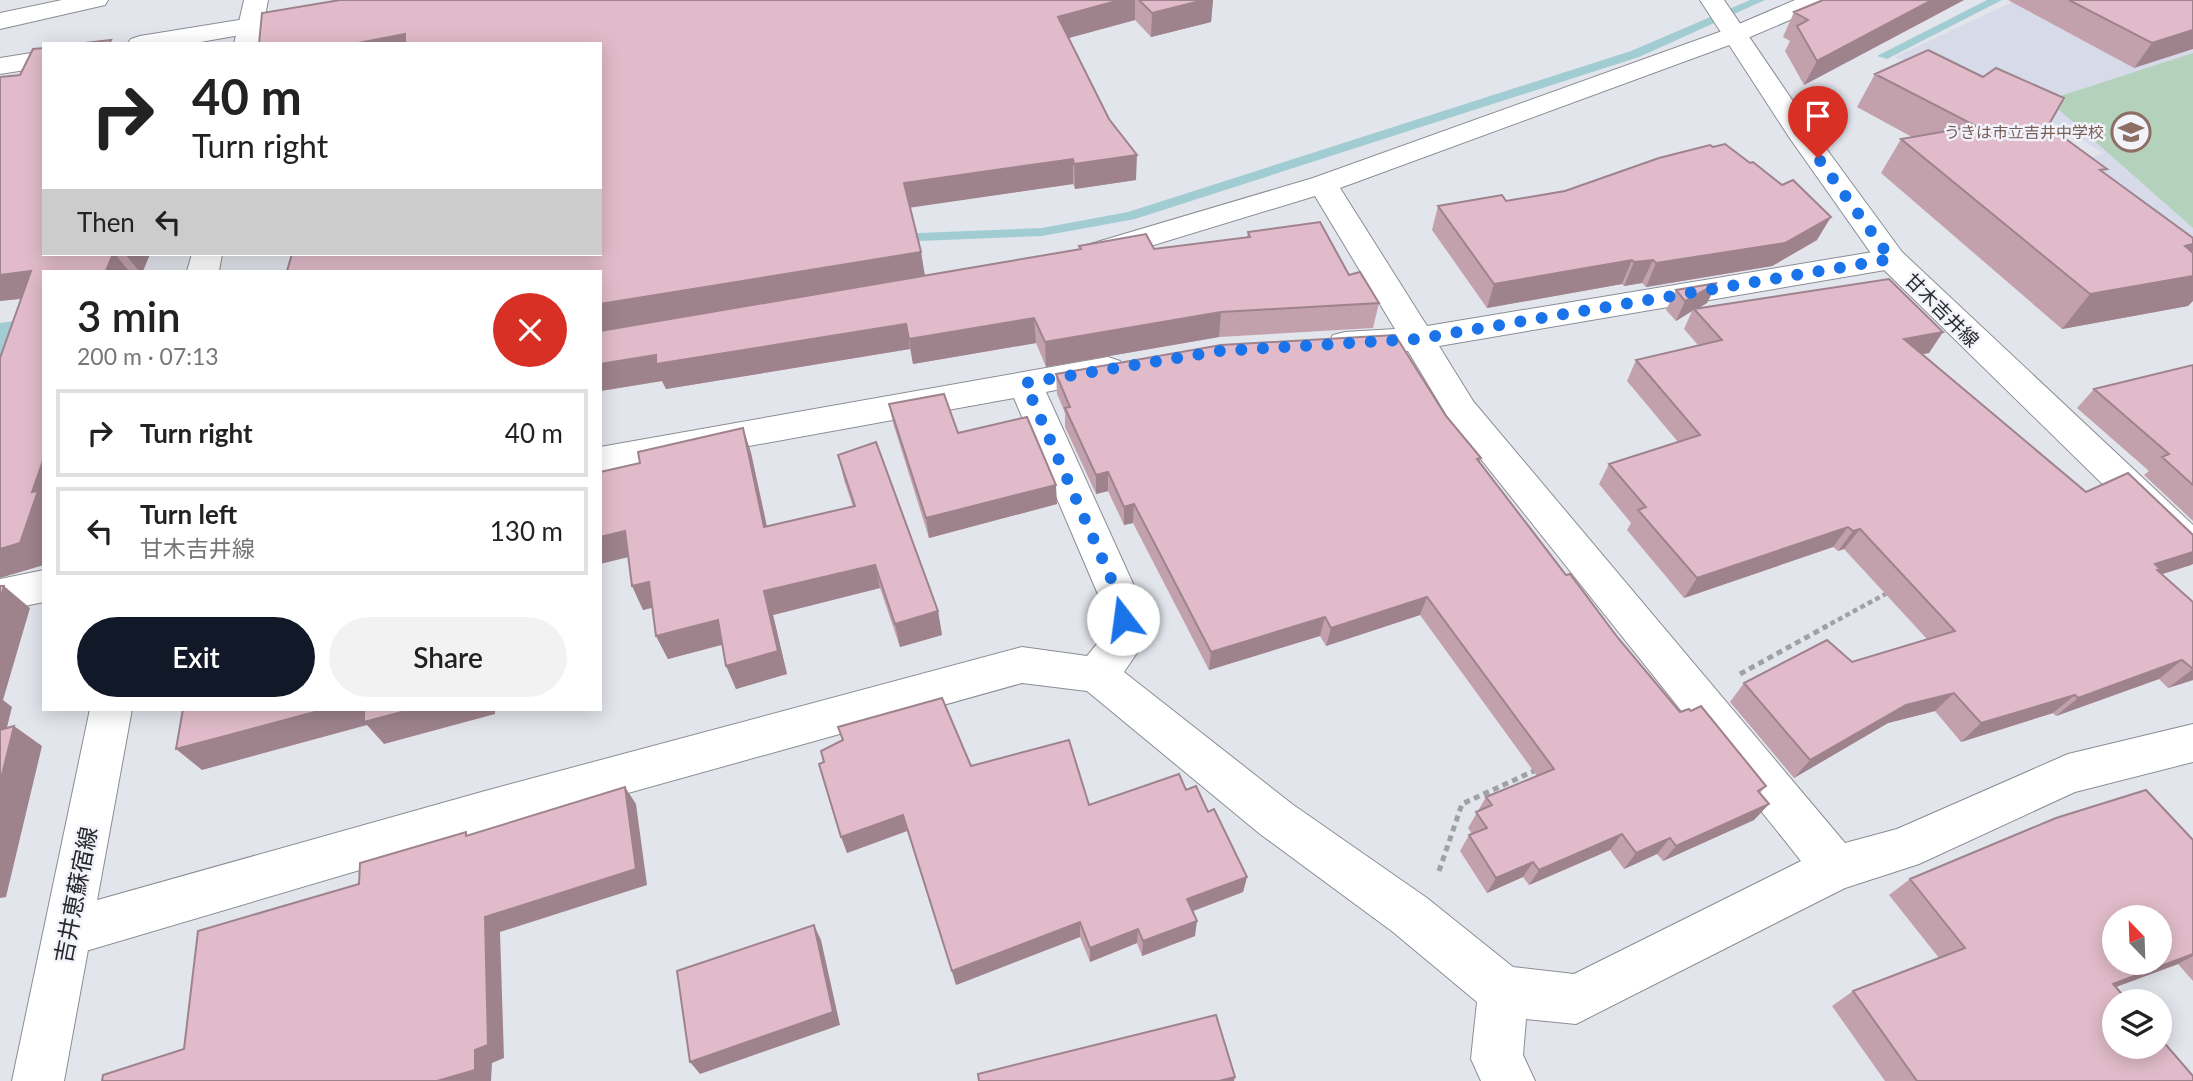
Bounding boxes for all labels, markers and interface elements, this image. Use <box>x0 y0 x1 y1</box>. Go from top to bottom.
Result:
text: 40 m <box>192 67 302 125</box>
icon: right <box>77 70 168 161</box>
pin <box>1788 86 1848 158</box>
icon: arrive <box>1799 97 1837 135</box>
school or university icon: うきは市立吉井中学校 <box>2110 111 2152 153</box>
place label: うきは市立吉井中学校 <box>1944 122 2104 141</box>
text: Turn right <box>192 126 328 165</box>
icon: left <box>149 203 187 241</box>
text: Then <box>77 206 135 238</box>
street label: 甘木吉井線 <box>1901 268 1984 351</box>
text: 3 min <box>77 291 181 341</box>
button: close <box>493 293 567 367</box>
text: 200 m · 07:13 <box>77 342 219 370</box>
icon: right <box>81 414 119 452</box>
text: Turn right <box>140 417 253 449</box>
text: 40 m <box>505 417 563 449</box>
text: Turn left <box>140 498 237 530</box>
icon: left <box>81 512 119 550</box>
text: 130 m <box>490 515 563 547</box>
text: 甘木吉井線 <box>140 534 255 562</box>
position arrow <box>1086 582 1160 656</box>
button: Exit <box>77 617 315 697</box>
button: Share <box>329 617 567 697</box>
street label: 吉井恵蘇宿線 <box>48 824 102 965</box>
north arrow <box>2102 905 2172 975</box>
map controls <box>2102 905 2172 1059</box>
button: layers <box>2102 989 2172 1059</box>

